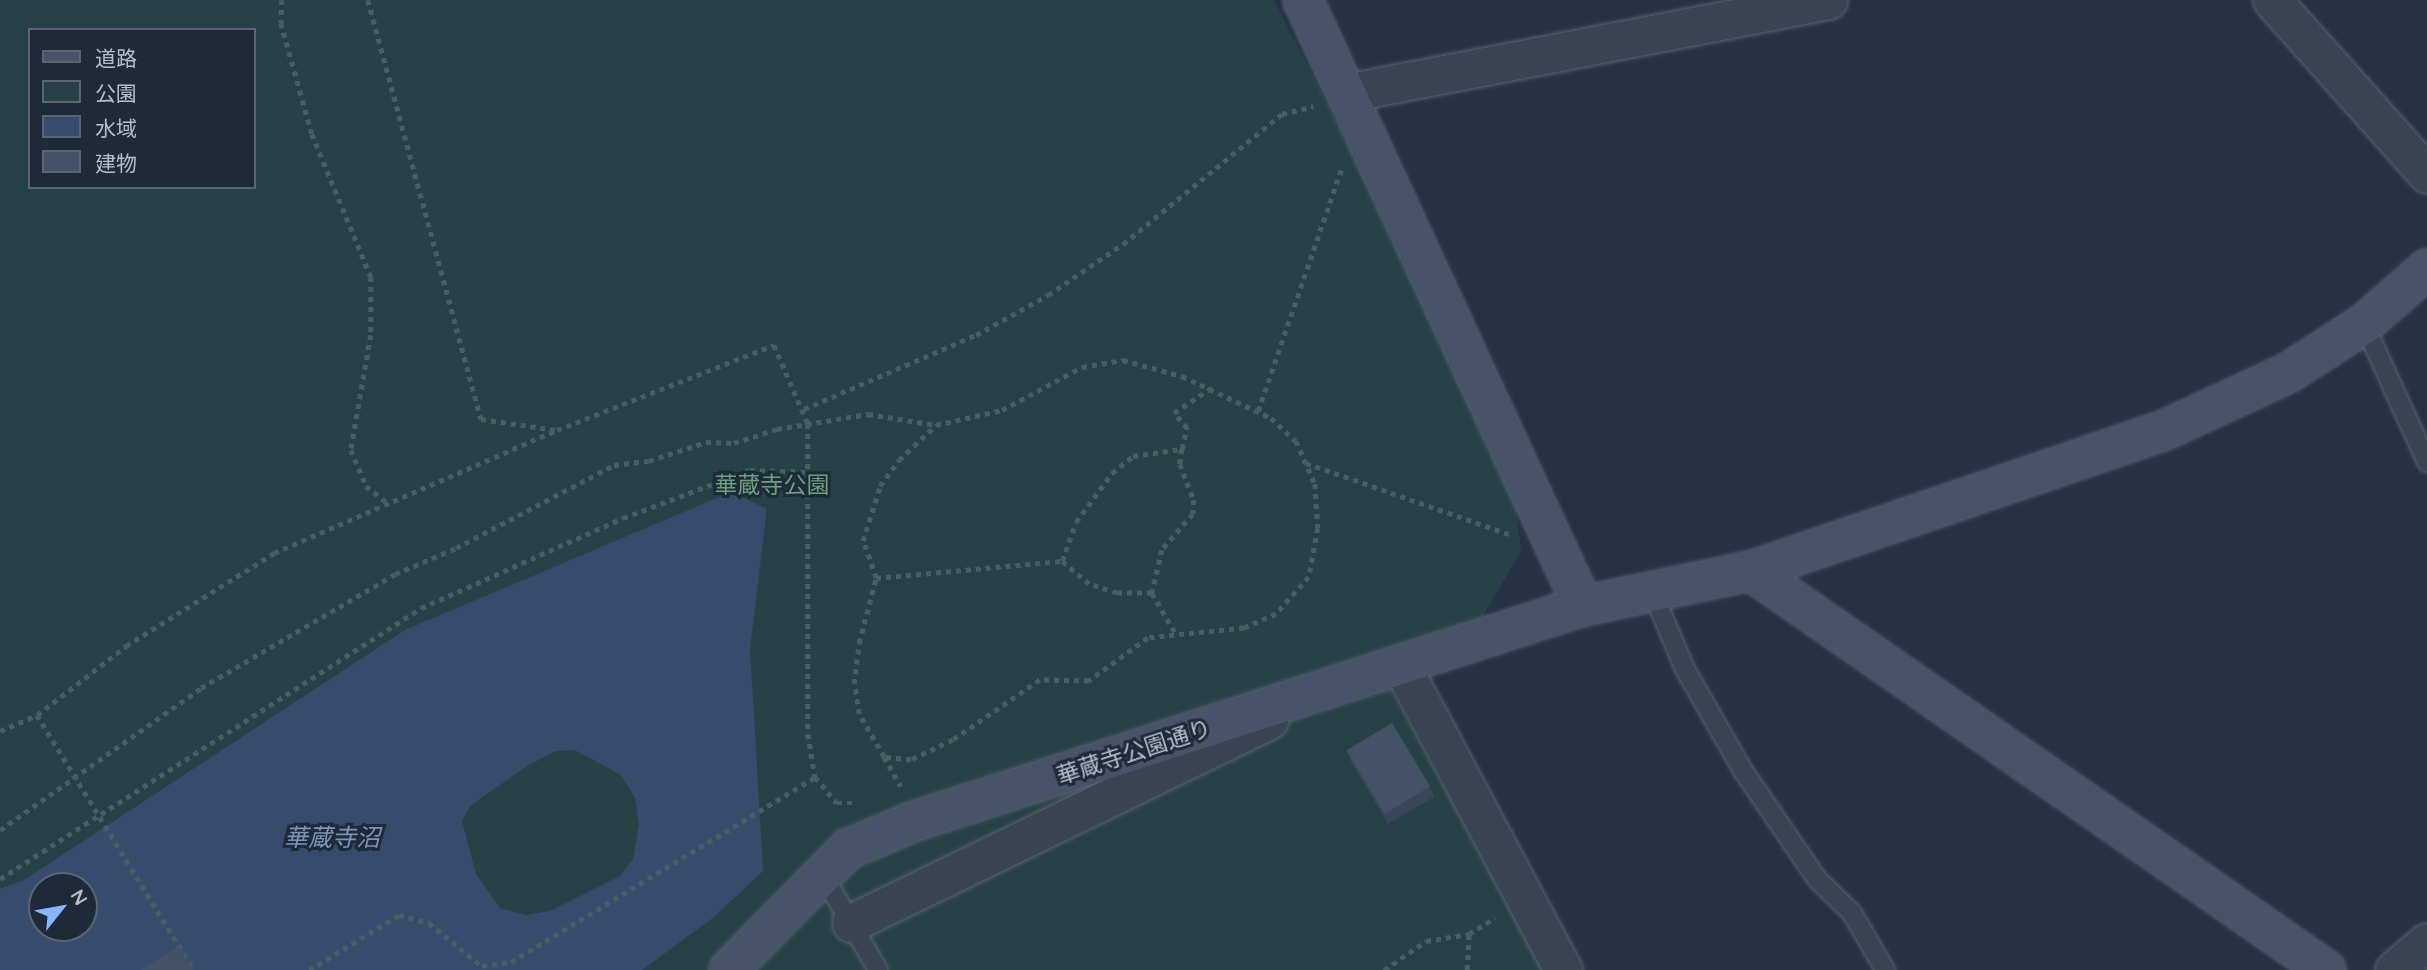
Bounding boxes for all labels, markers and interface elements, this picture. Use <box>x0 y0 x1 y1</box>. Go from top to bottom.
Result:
legend <box>28 28 256 189</box>
text: 道路 <box>95 45 137 71</box>
text: 公園 <box>95 80 137 106</box>
text: 水域 <box>95 115 137 141</box>
text: 建物 <box>95 150 137 176</box>
park label: 華蔵寺公園 <box>715 471 829 499</box>
street label: 華蔵寺公園通り <box>1053 714 1215 790</box>
water label: 華蔵寺沼 <box>284 824 380 852</box>
north arrow <box>28 872 98 942</box>
text: N <box>65 885 93 909</box>

